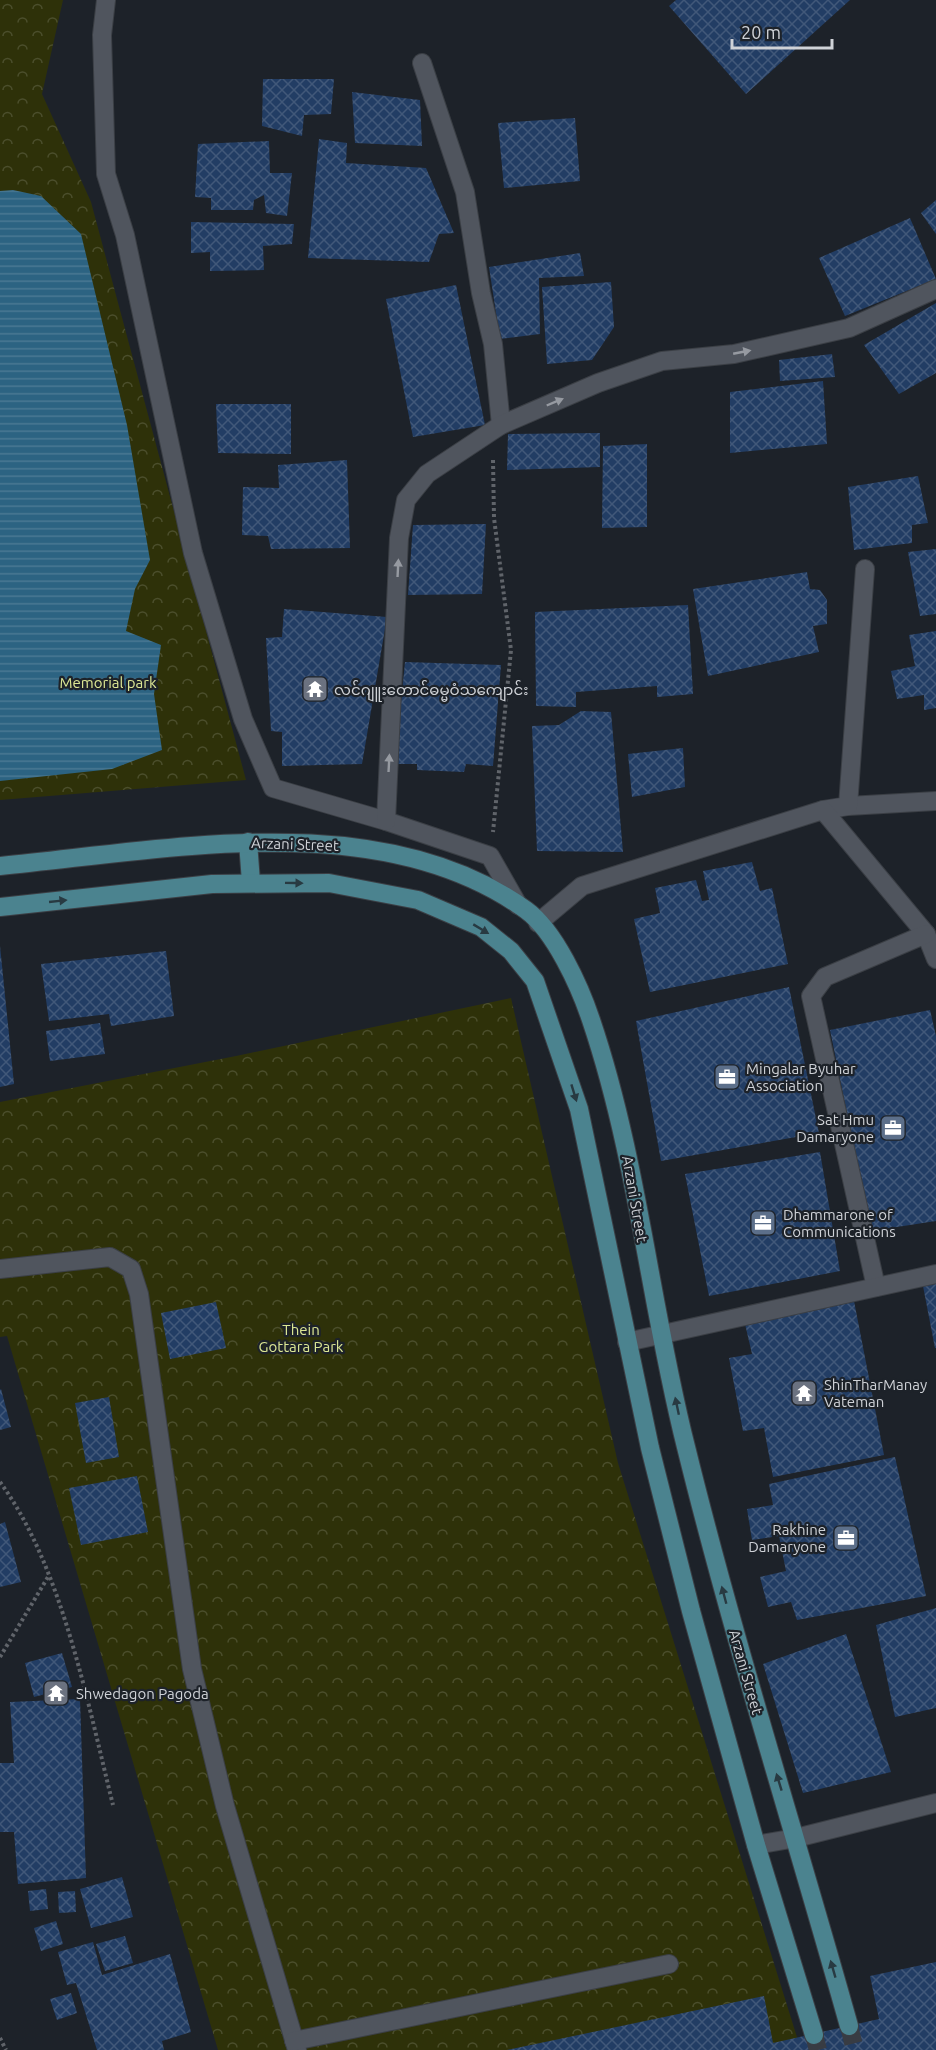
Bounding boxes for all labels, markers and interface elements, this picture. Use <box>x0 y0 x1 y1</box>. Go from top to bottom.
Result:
scale bar <box>732 12 832 50</box>
text: 20 m <box>741 22 781 42</box>
one-way arrow <box>732 347 751 356</box>
one-way arrow <box>546 396 564 406</box>
one-way arrow <box>394 558 403 577</box>
park label: Memorial park <box>59 674 157 691</box>
temple icon: လင်ဂျူးတောင်ဓမ္မဝံသကျောင်း <box>300 674 330 704</box>
place label: လင်ဂျူးတောင်ဓမ္မဝံသကျောင်း <box>334 680 528 702</box>
one-way arrow <box>384 753 393 772</box>
street label: Arzani Street <box>251 834 339 854</box>
one-way arrow <box>285 878 304 888</box>
one-way arrow <box>49 896 68 906</box>
one-way arrow <box>473 923 489 934</box>
place label: Mingalar Byuhar Association <box>746 1060 856 1094</box>
office icon: Mingalar Byuhar Association <box>712 1062 742 1092</box>
one-way arrow <box>570 1084 579 1102</box>
place label: Sat Hmu Damaryone <box>796 1111 874 1145</box>
office icon: Sat Hmu Damaryone <box>878 1113 908 1143</box>
street label: Arzani Street <box>619 1154 651 1244</box>
place label: Dhammarone of Communications <box>783 1206 896 1240</box>
office icon: Dhammarone of Communications <box>748 1208 778 1238</box>
park label: Thein Gottara Park <box>259 1321 344 1355</box>
place label: ShinTharManay Vateman <box>824 1376 927 1410</box>
temple icon: ShinTharManay Vateman <box>789 1378 819 1408</box>
one-way arrow <box>671 1397 681 1415</box>
place label: Rakhine Damaryone <box>748 1521 826 1555</box>
office icon: Rakhine Damaryone <box>831 1523 861 1553</box>
one-way arrow <box>718 1586 728 1604</box>
street label: Arzani Street <box>726 1628 766 1717</box>
temple icon: Shwedagon Pagoda <box>41 1678 71 1708</box>
place label: Shwedagon Pagoda <box>76 1685 209 1702</box>
one-way arrow <box>774 1773 783 1791</box>
one-way arrow <box>828 1960 838 1978</box>

